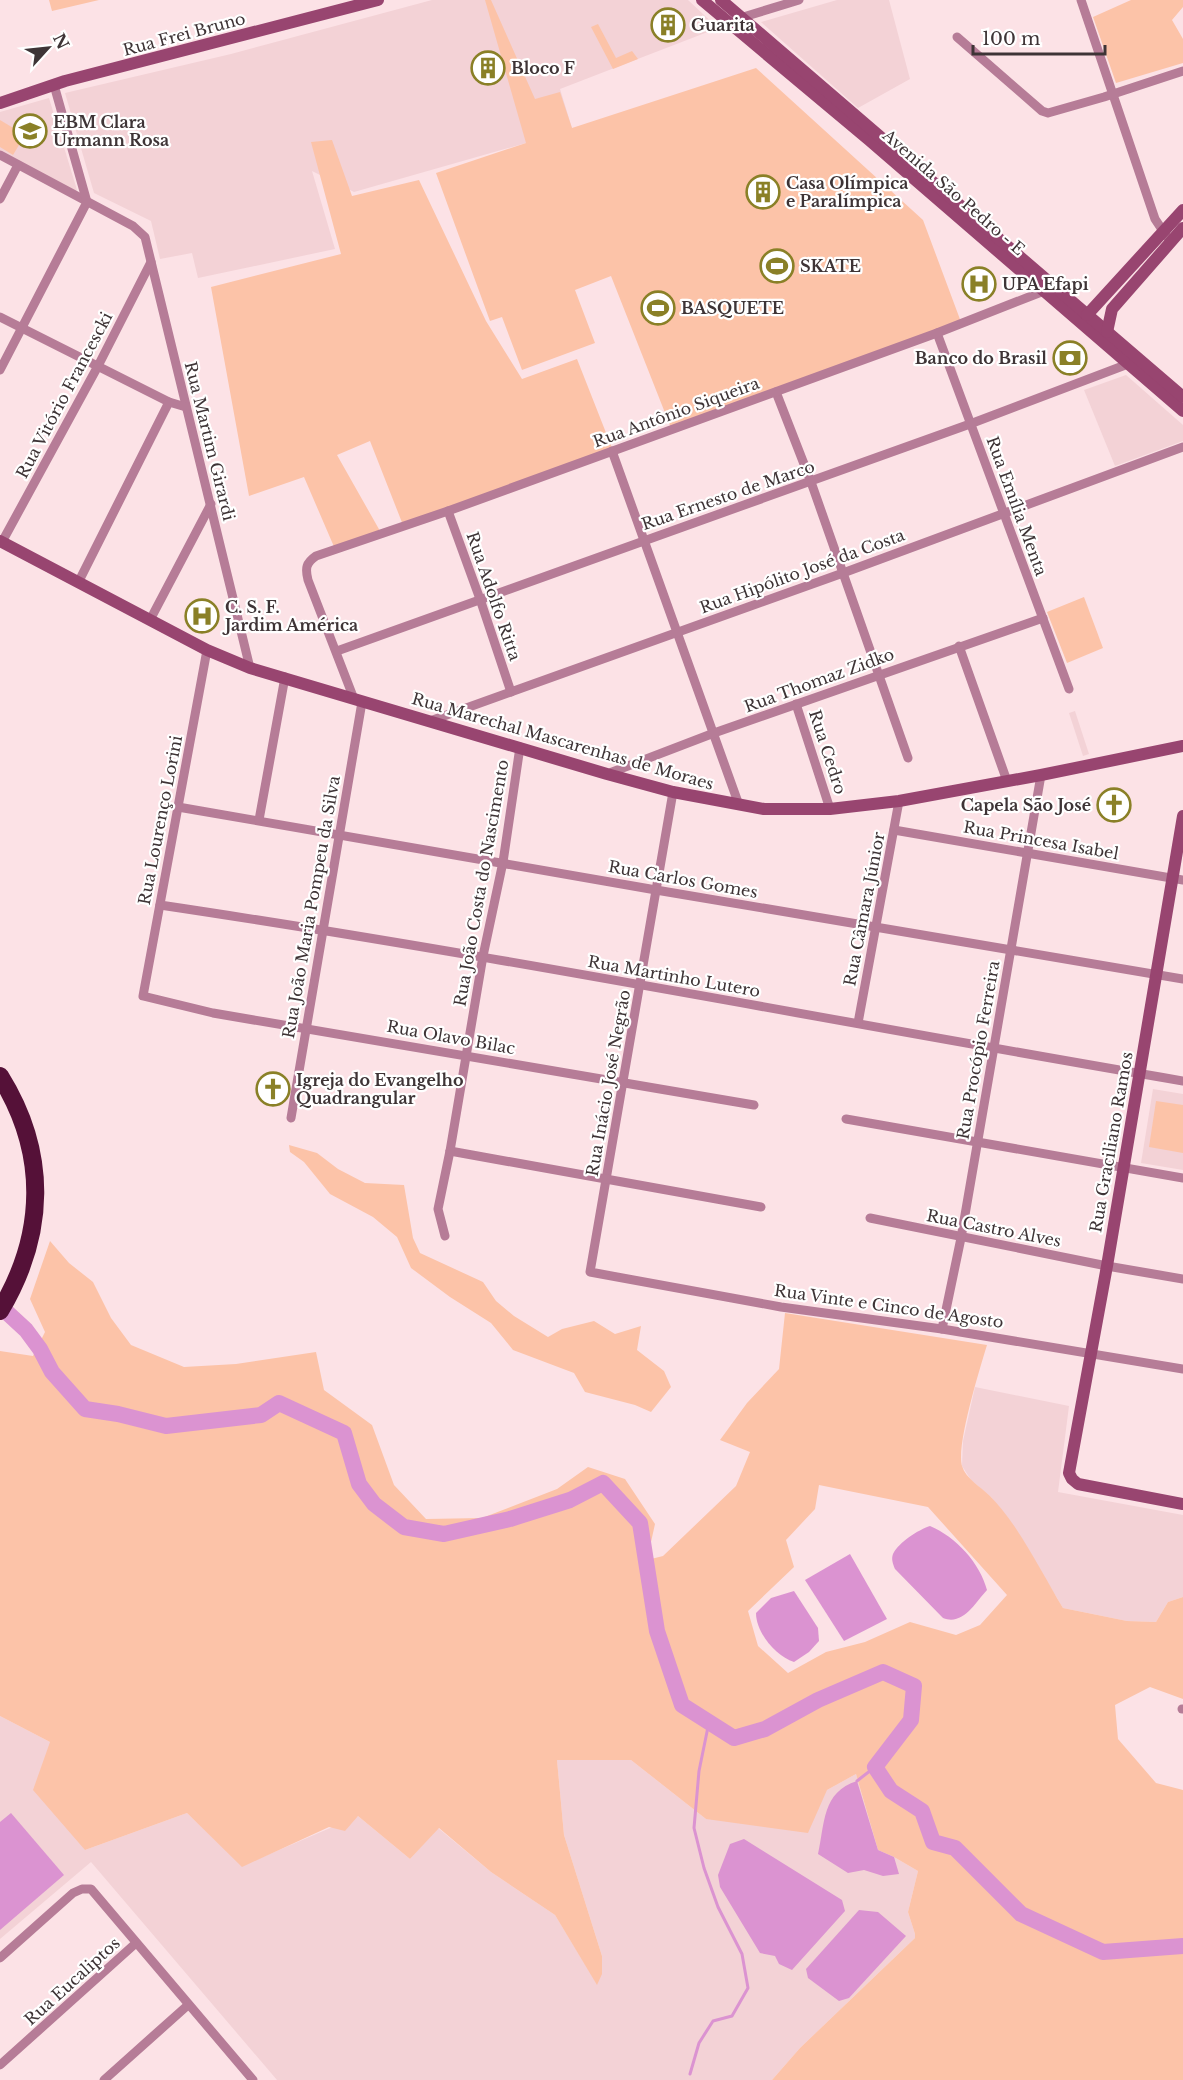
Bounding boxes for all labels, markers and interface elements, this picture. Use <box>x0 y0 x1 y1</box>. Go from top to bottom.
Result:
building icon: Guarita <box>650 7 686 43</box>
street label: Rua Frei Bruno <box>121 8 247 60</box>
place label: Guarita <box>691 15 755 35</box>
north arrow <box>18 18 78 78</box>
scale bar <box>973 18 1105 56</box>
text: 100 m <box>982 28 1040 50</box>
text: N <box>49 30 74 52</box>
building icon: Bloco F <box>470 50 506 86</box>
place label: Bloco F <box>511 58 575 78</box>
place label: EBM Clara Urmann Rosa <box>53 112 169 150</box>
school or university icon: EBM Clara Urmann Rosa <box>12 113 48 149</box>
street label: Avenida São Pedro - E <box>878 124 1029 259</box>
place label: Casa Olímpica e Paralímpica <box>786 173 908 211</box>
building icon: Casa Olímpica e Paralímpica <box>745 174 781 210</box>
sports icon: SKATE <box>759 248 795 284</box>
place label: SKATE <box>800 256 861 276</box>
hospital icon: UPA Efapi <box>961 266 997 302</box>
place label: UPA Efapi <box>1002 274 1089 294</box>
sports icon: BASQUETE <box>640 290 676 326</box>
place label: BASQUETE <box>681 298 784 318</box>
street label: Rua Vitório Francescki <box>12 308 117 482</box>
bank icon: Banco do Brasil <box>1052 340 1088 376</box>
place label: Banco do Brasil <box>915 348 1047 368</box>
street label: Rua Martim Girardi <box>181 359 240 523</box>
street label: Rua Antônio Siqueira <box>590 373 762 451</box>
street label: Rua Emília Menta <box>982 434 1052 579</box>
street label: Rua Ernesto de Marco <box>639 456 817 534</box>
street label: Rua Hipólito José da Costa <box>697 524 907 617</box>
street label: Rua Adolfo Ritta <box>463 529 525 663</box>
place label: C. S. F. Jardim América <box>222 597 358 635</box>
hospital icon: C. S. F. Jardim América <box>184 598 220 634</box>
street label: Rua Thomaz Zidko <box>741 644 897 716</box>
street label: Rua Marechal Mascarenhas de Moraes <box>410 688 716 794</box>
street label: Rua Cedro <box>805 707 851 797</box>
street label: Rua Lourenço Lorini <box>134 733 186 907</box>
street label: Rua João Costa do Nascimento <box>449 758 513 1008</box>
street label: Rua João Maria Pompeu da Silva <box>278 774 344 1040</box>
church icon: Capela São José <box>1096 787 1132 823</box>
place label: Capela São José <box>961 795 1091 815</box>
street label: Rua Princesa Isabel <box>962 816 1120 864</box>
street label: Rua Câmara Júnior <box>839 830 889 988</box>
street label: Rua Carlos Gomes <box>607 856 759 902</box>
street label: Rua Martinho Lutero <box>586 951 762 1001</box>
street label: Rua Procópio Ferreira <box>952 959 1004 1141</box>
street label: Rua Inácio José Negrão <box>582 988 634 1178</box>
street label: Rua Olavo Bilac <box>385 1016 517 1058</box>
street label: Rua Graciliano Ramos <box>1085 1050 1137 1234</box>
place label: Igreja do Evangelho Quadrangular <box>296 1070 464 1108</box>
church icon: Igreja do Evangelho Quadrangular <box>255 1071 291 1107</box>
street label: Rua Castro Alves <box>925 1205 1063 1251</box>
street label: Rua Vinte e Cinco de Agosto <box>773 1280 1005 1332</box>
street label: Rua Eucaliptos <box>20 1933 124 2029</box>

